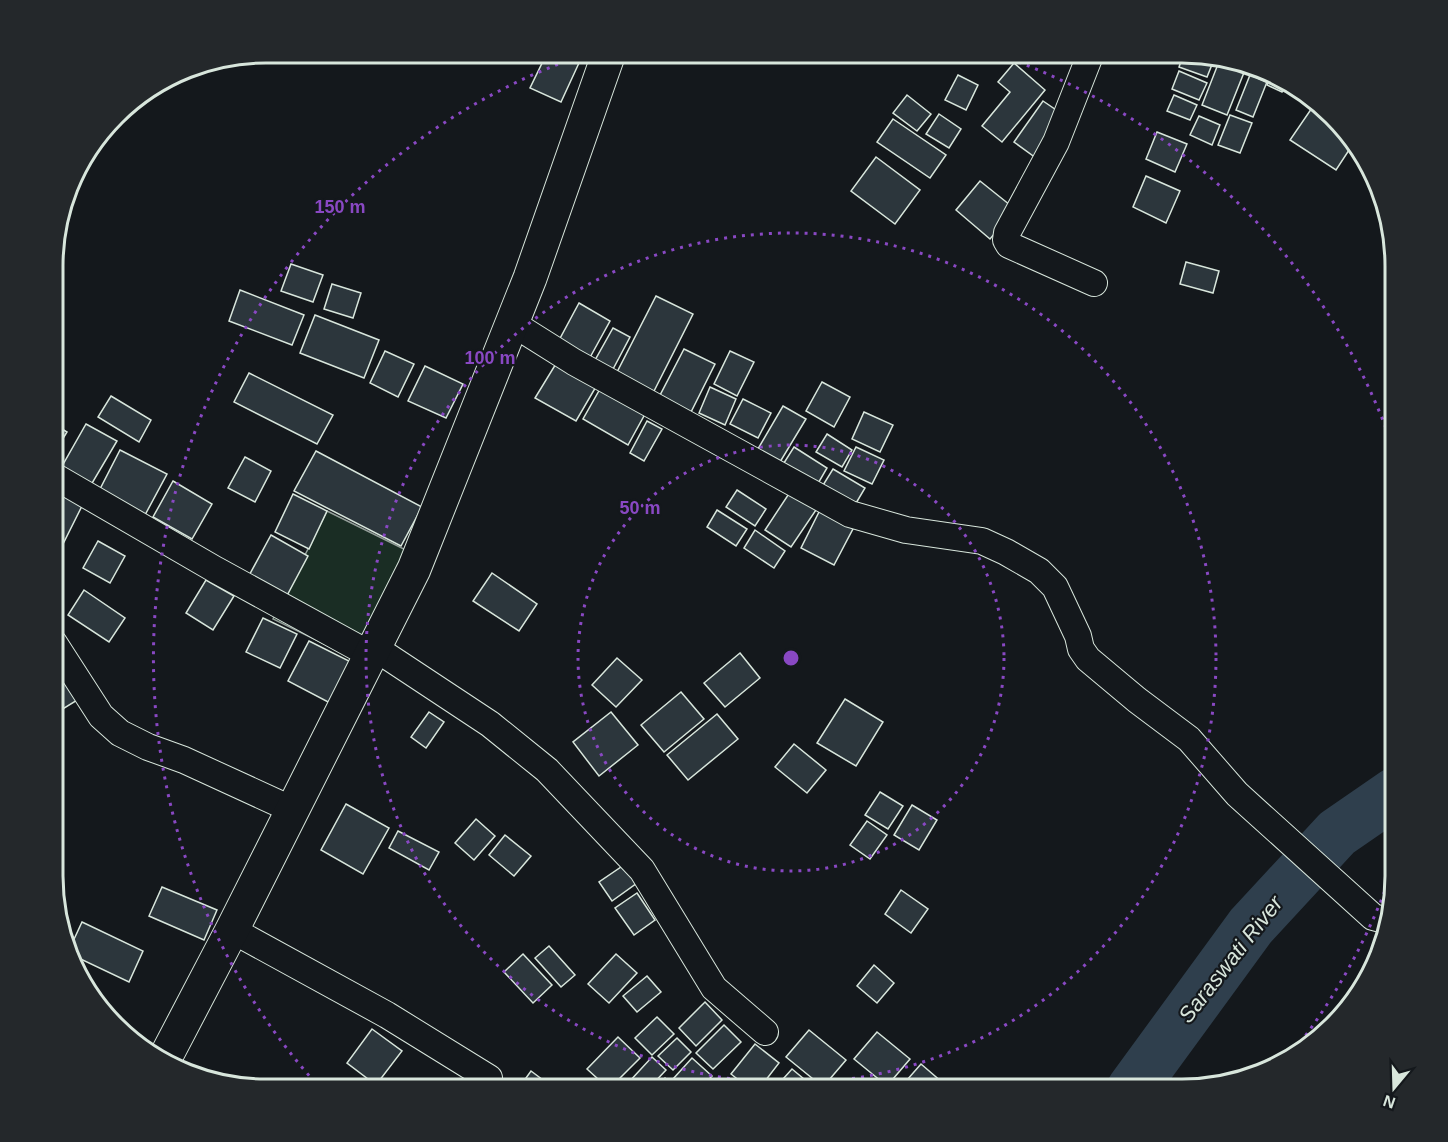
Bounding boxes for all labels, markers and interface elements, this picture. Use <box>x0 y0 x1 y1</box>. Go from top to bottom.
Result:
text: 150 m <box>314 197 366 217</box>
text: 100 m <box>464 348 516 368</box>
text: 50 m <box>619 498 661 518</box>
centre of rings <box>781 648 801 668</box>
water label: Saraswati River <box>1173 890 1289 1028</box>
north arrow <box>1364 1058 1424 1118</box>
text: N <box>1381 1092 1398 1112</box>

